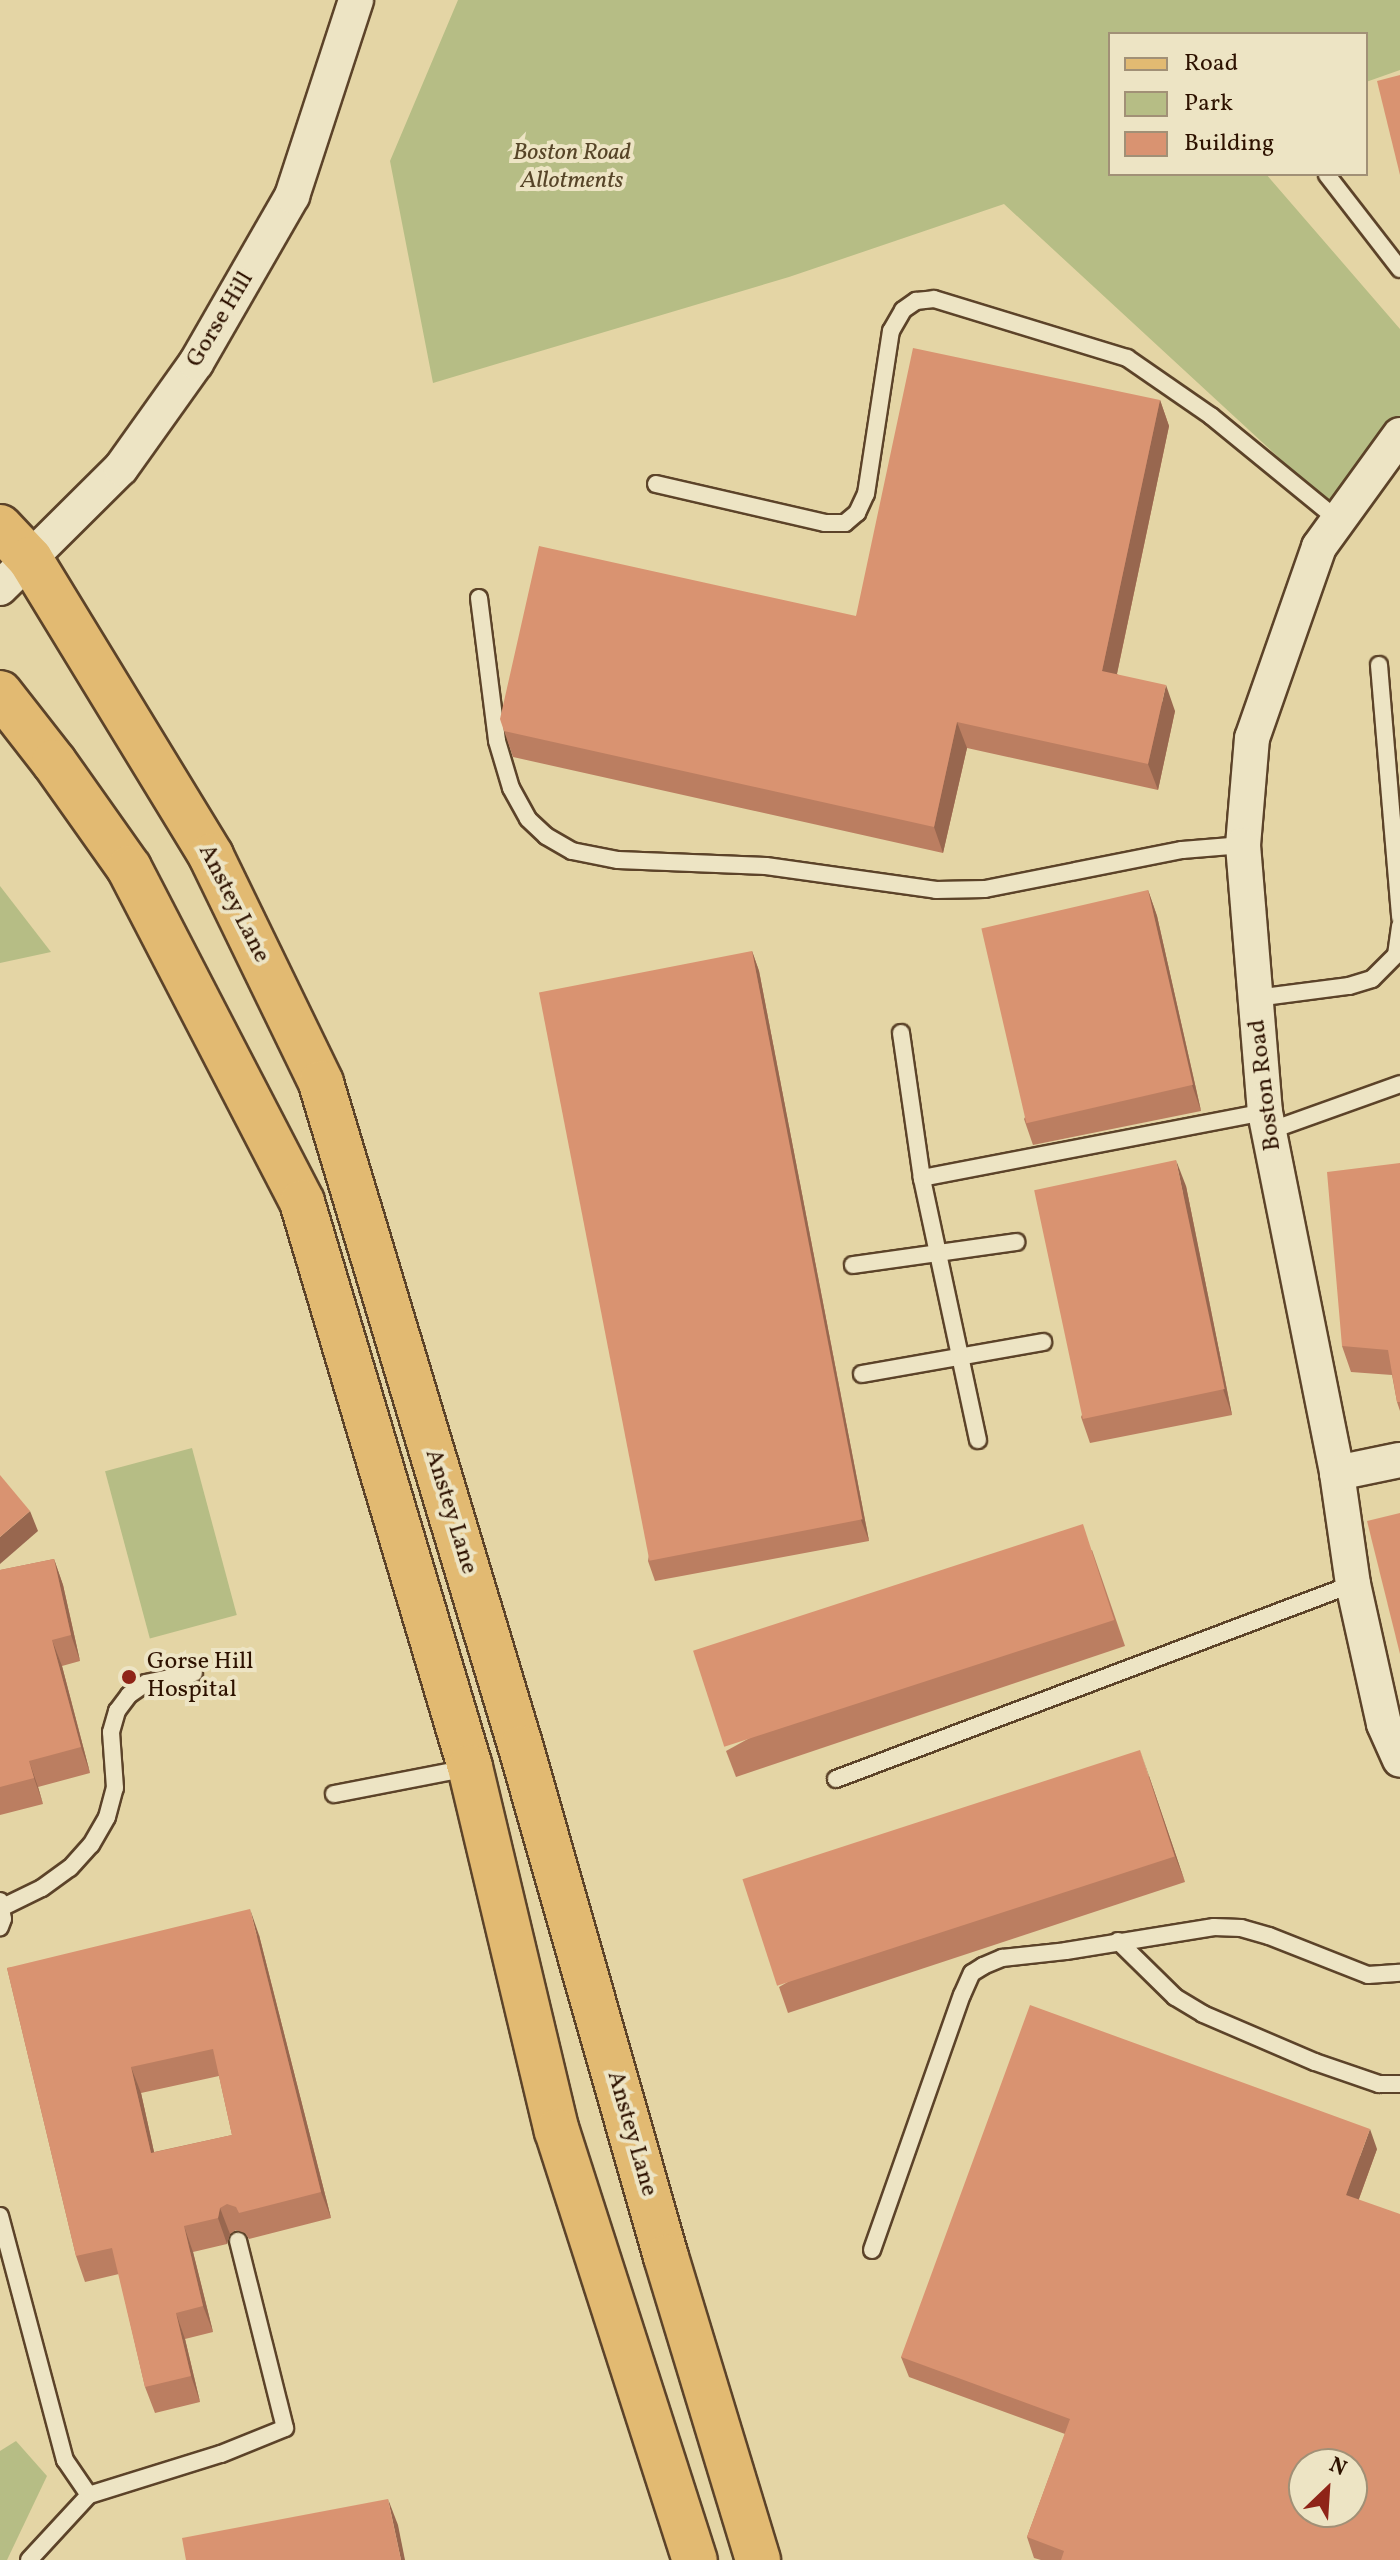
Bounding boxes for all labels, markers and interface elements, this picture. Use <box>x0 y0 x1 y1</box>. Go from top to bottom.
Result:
legend <box>1108 32 1368 176</box>
text: Road <box>1184 47 1238 81</box>
text: Park <box>1184 87 1233 121</box>
text: Building <box>1184 127 1274 161</box>
park label: Boston Road Allotments <box>513 140 631 196</box>
street label: Gorse Hill <box>181 267 261 373</box>
street label: Anstey Lane <box>191 840 275 968</box>
street label: Boston Road <box>1244 1018 1288 1152</box>
street label: Anstey Lane <box>417 1446 483 1578</box>
place label: Gorse Hill Hospital <box>147 1649 253 1705</box>
marker: Gorse Hill Hospital <box>118 1666 140 1688</box>
street label: Anstey Lane <box>599 2068 663 2200</box>
north arrow <box>1288 2448 1368 2528</box>
text: N <box>1324 2450 1351 2485</box>

